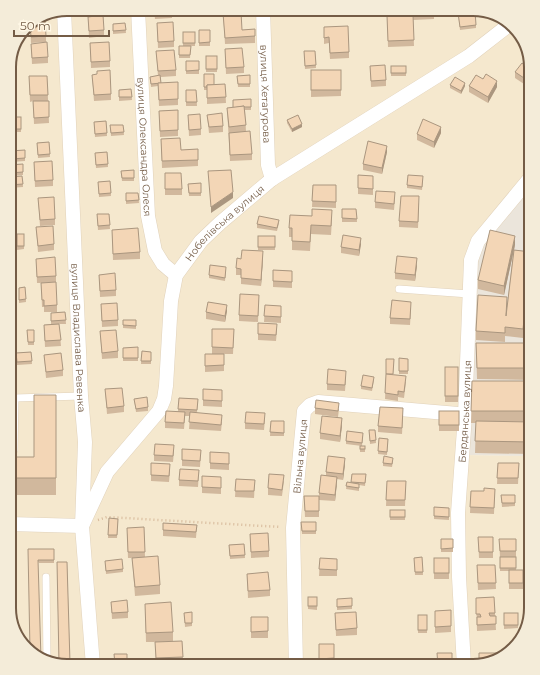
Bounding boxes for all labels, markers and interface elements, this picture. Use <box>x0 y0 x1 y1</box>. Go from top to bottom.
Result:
scale bar <box>14 12 109 38</box>
text: 50 m <box>20 18 51 33</box>
street label: вулиця Хетагурова <box>257 45 273 143</box>
street label: вулиця Олександра Олеся <box>134 77 154 217</box>
street label: Нобелівська вулиця <box>182 182 267 264</box>
street label: вулиця Владислава Ревенка <box>68 263 88 413</box>
street label: Бердянська вулиця <box>456 360 474 463</box>
street label: Вільна вулиця <box>290 418 310 494</box>

